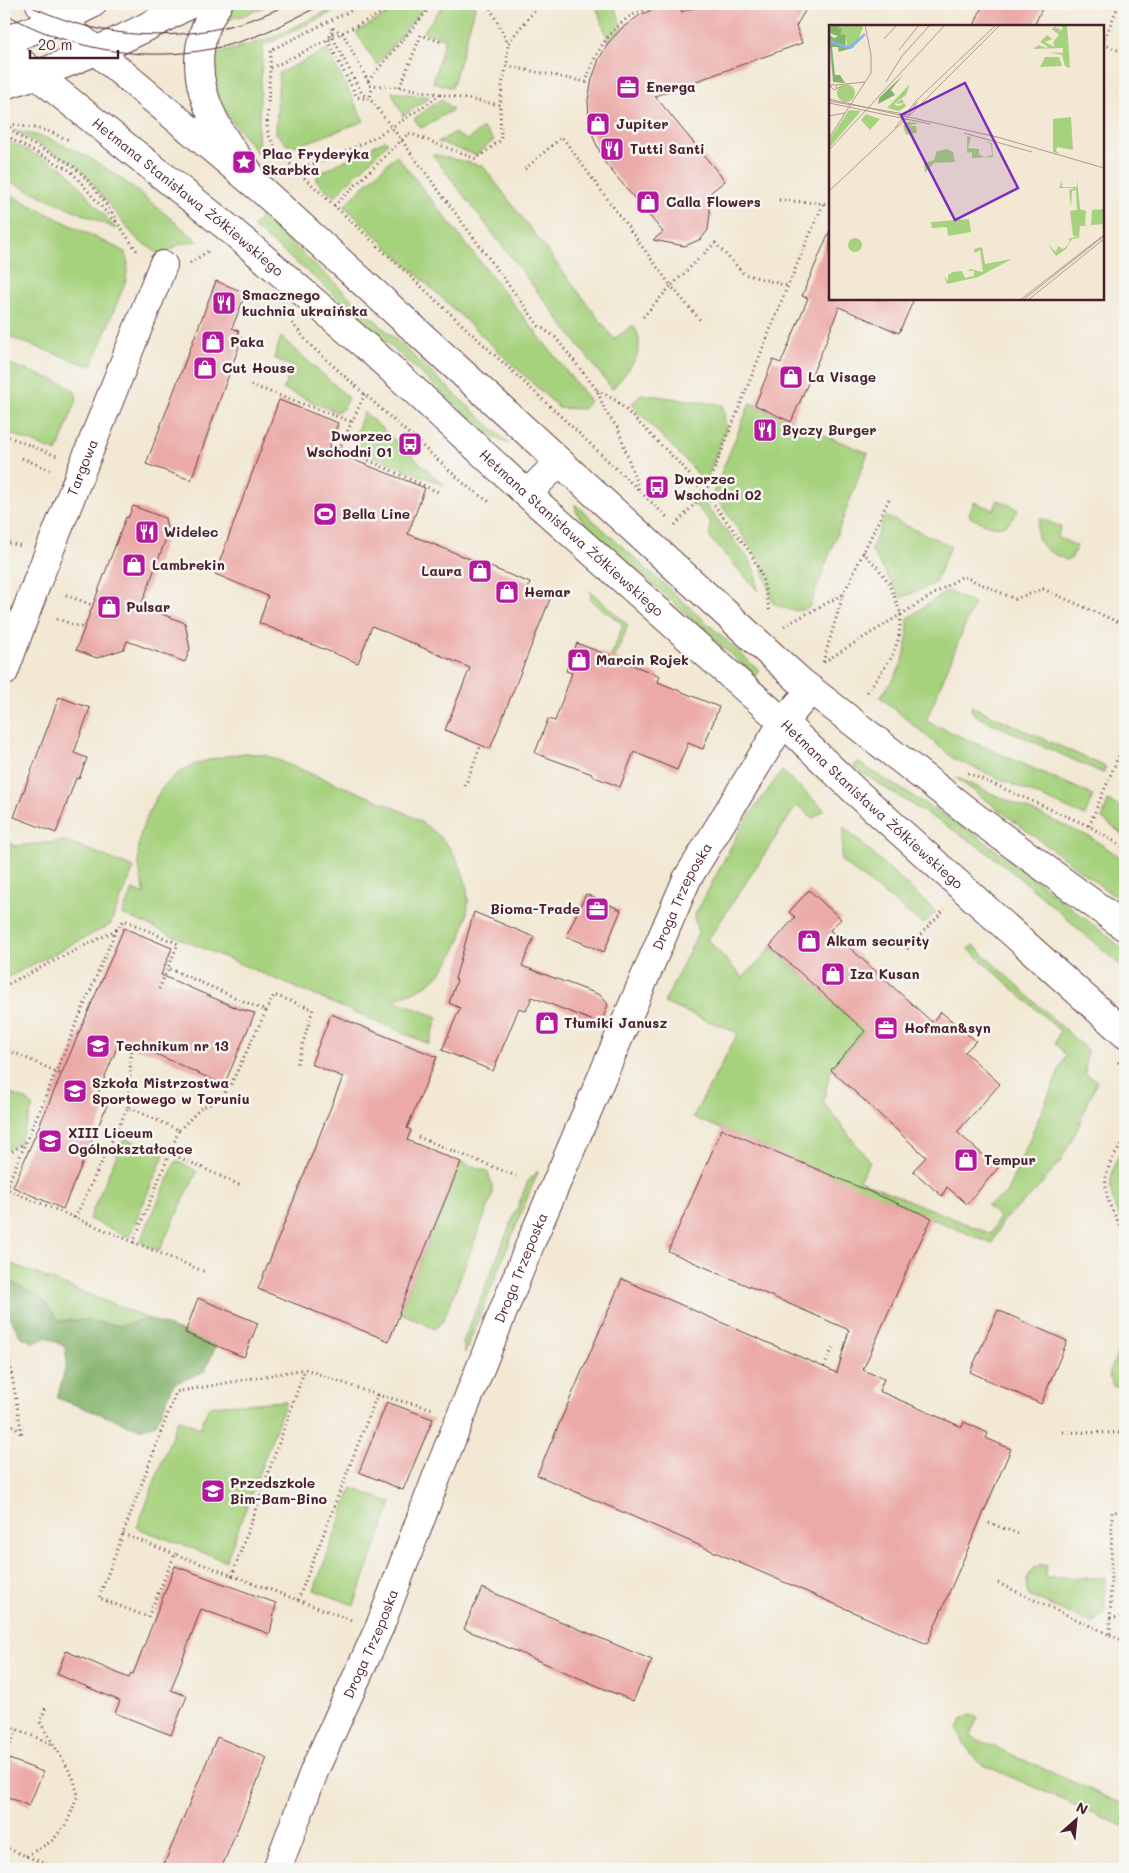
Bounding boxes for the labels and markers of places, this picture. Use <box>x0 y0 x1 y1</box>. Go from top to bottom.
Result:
office icon: Energa <box>615 74 641 100</box>
place label: Energa <box>646 77 696 96</box>
shop icon: Jupiter <box>585 111 611 137</box>
place label: Jupiter <box>616 114 669 133</box>
restaurant icon: Tutti Santi <box>599 136 625 162</box>
place label: Tutti Santi <box>630 139 705 158</box>
place label: Plac Fryderyka Skarbka <box>262 144 370 179</box>
place icon: Plac Fryderyka Skarbka <box>231 149 257 175</box>
shop icon: Calla Flowers <box>635 189 661 215</box>
place label: Calla Flowers <box>666 192 761 211</box>
place label: Smacznego kuchnia ukraińska <box>242 285 368 320</box>
restaurant icon: Smacznego kuchnia ukraińska <box>211 290 237 316</box>
shop icon: Paka <box>200 329 226 355</box>
place label: Paka <box>230 332 265 351</box>
shop icon: Cut House <box>192 355 218 381</box>
place label: Cut House <box>222 358 295 377</box>
shop icon: La Visage <box>778 364 804 390</box>
place label: La Visage <box>808 367 876 386</box>
restaurant icon: Byczy Burger <box>752 417 778 443</box>
place label: Byczy Burger <box>782 420 877 439</box>
place label: Dworzec Wschodni 01 <box>306 426 392 461</box>
bus stop icon: Dworzec Wschodni 01 <box>397 431 423 457</box>
place label: Dworzec Wschodni 02 <box>674 469 762 504</box>
bus stop icon: Dworzec Wschodni 02 <box>644 474 670 500</box>
sports icon: Bella Line <box>312 501 338 527</box>
place label: Bella Line <box>342 504 410 523</box>
restaurant icon: Widelec <box>134 519 160 545</box>
place label: Widelec <box>164 522 218 541</box>
shop icon: Lambrekin <box>121 552 147 578</box>
place label: Lambrekin <box>152 555 225 574</box>
shop icon: Laura <box>467 558 493 584</box>
place label: Laura <box>421 561 462 580</box>
shop icon: Hemar <box>494 579 520 605</box>
place label: Hemar <box>524 582 571 601</box>
shop icon: Pulsar <box>96 594 122 620</box>
place label: Pulsar <box>126 597 170 616</box>
shop icon: Marcin Rojek <box>566 647 592 673</box>
place label: Marcin Rojek <box>596 650 689 669</box>
office icon: Bioma-Trade <box>584 896 610 922</box>
place label: Bioma-Trade <box>490 899 580 918</box>
shop icon: Alkam security <box>796 928 822 954</box>
place label: Alkam security <box>826 931 930 950</box>
shop icon: Iza Kusan <box>820 961 846 987</box>
place label: Iza Kusan <box>850 964 920 983</box>
shop icon: Tłumiki Janusz <box>534 1010 560 1036</box>
place label: Tłumiki Janusz <box>564 1013 667 1032</box>
office icon: Hofman&syn <box>873 1015 899 1041</box>
place label: Hofman&syn <box>904 1018 991 1037</box>
school or university icon: Technikum nr 13 <box>85 1033 111 1059</box>
place label: Technikum nr 13 <box>116 1036 229 1055</box>
place label: Szkoła Mistrzostwa Sportowego w Toruniu <box>92 1073 250 1108</box>
school or university icon: Szkoła Mistrzostwa Sportowego w Toruniu <box>62 1078 88 1104</box>
place label: XIII Liceum Ogólnokształcące <box>68 1123 193 1158</box>
school or university icon: XIII Liceum Ogólnokształcące <box>37 1128 63 1154</box>
shop icon: Tempur <box>953 1147 979 1173</box>
place label: Tempur <box>984 1150 1036 1169</box>
place label: Przedszkole Bim-Bam-Bino <box>230 1473 327 1508</box>
school or university icon: Przedszkole Bim-Bam-Bino <box>200 1478 226 1504</box>

